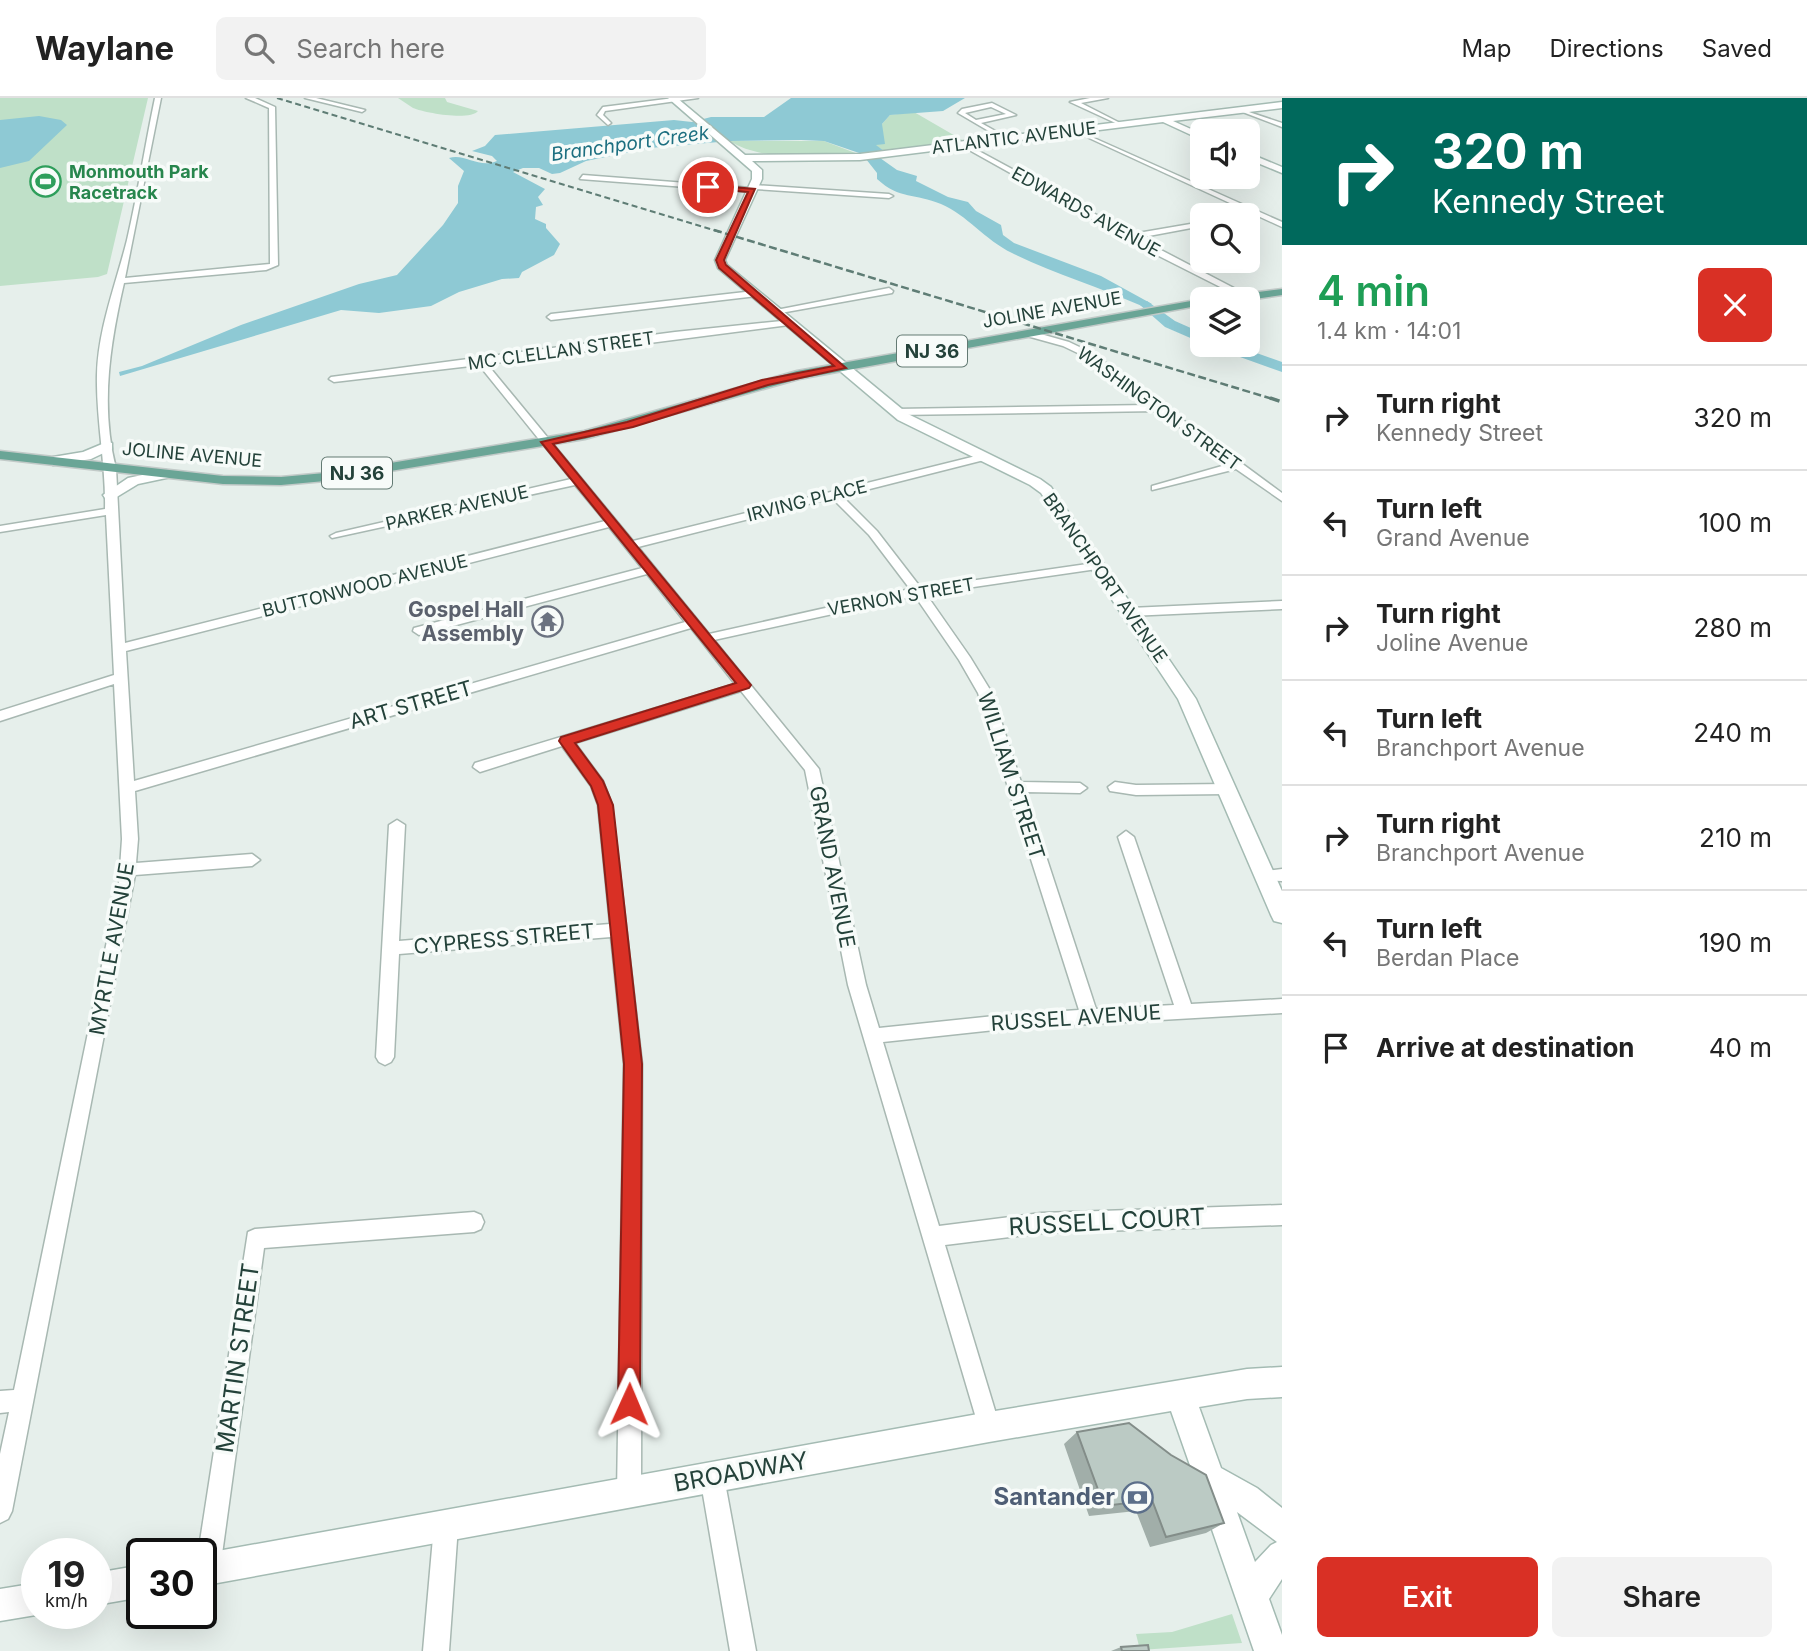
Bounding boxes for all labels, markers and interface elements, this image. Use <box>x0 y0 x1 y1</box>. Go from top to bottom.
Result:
search box <box>216 17 706 80</box>
text: Waylane <box>35 28 174 68</box>
icon: search <box>240 29 278 67</box>
text: Search here <box>296 33 445 64</box>
text: Map <box>1462 34 1511 63</box>
text: Directions <box>1549 34 1664 63</box>
text: Saved <box>1702 34 1772 63</box>
street label: ATLANTIC AVENUE <box>931 117 1097 158</box>
map controls <box>1190 119 1260 357</box>
button: sound <box>1190 119 1260 189</box>
water label: Branchport Creek <box>550 121 711 166</box>
text: 320 m <box>1432 122 1584 181</box>
icon: right <box>1317 126 1408 217</box>
pin <box>678 157 738 217</box>
place label: Monmouth Park Racetrack <box>69 161 209 203</box>
street label: EDWARDS AVENUE <box>1008 162 1164 261</box>
sports icon: Monmouth Park Racetrack <box>29 165 63 199</box>
icon: arrive <box>689 168 727 206</box>
text: Kennedy Street <box>1432 182 1664 221</box>
button: search <box>1190 203 1260 273</box>
text: 4 min <box>1317 265 1430 316</box>
button: close <box>1698 268 1772 342</box>
street label: JOLINE AVENUE <box>981 287 1123 332</box>
button: layers <box>1190 287 1260 357</box>
text: 1.4 km · 14:01 <box>1317 317 1461 345</box>
street label: MC CLELLAN STREET <box>466 327 655 374</box>
road number: NJ 36 <box>897 336 967 366</box>
street label: WASHINGTON STREET <box>1073 342 1245 475</box>
text: Turn right <box>1376 388 1501 419</box>
icon: right <box>1317 399 1355 437</box>
text: 320 m <box>1694 402 1772 433</box>
text: Kennedy Street <box>1376 419 1543 447</box>
street label: JOLINE AVENUE <box>121 438 263 471</box>
road number: NJ 36 <box>322 458 392 488</box>
street label: IRVING PLACE <box>745 475 869 526</box>
street label: PARKER AVENUE <box>383 481 530 534</box>
street label: BRANCHPORT AVENUE <box>1039 489 1172 666</box>
text: Turn left <box>1376 493 1482 524</box>
icon: left <box>1317 504 1355 542</box>
text: 100 m <box>1699 507 1772 538</box>
text: Grand Avenue <box>1376 524 1530 552</box>
street label: BUTTONWOOD AVENUE <box>260 550 470 621</box>
street label: VERNON STREET <box>826 573 976 620</box>
place label: Gospel Hall Assembly <box>408 597 524 646</box>
text: Turn right <box>1376 598 1501 629</box>
temple icon: Gospel Hall Assembly <box>530 605 564 639</box>
icon: right <box>1317 609 1355 647</box>
text: 280 m <box>1694 612 1772 643</box>
text: Joline Avenue <box>1376 629 1528 657</box>
street label: ART STREET <box>346 675 475 734</box>
street label: WILLIAM STREET <box>973 689 1050 863</box>
text: Turn left <box>1376 703 1482 734</box>
icon: left <box>1317 714 1355 752</box>
text: 240 m <box>1693 717 1772 748</box>
text: Branchport Avenue <box>1376 734 1585 762</box>
street label: GRAND AVENUE <box>804 784 860 950</box>
text: Turn right <box>1376 808 1501 839</box>
icon: right <box>1317 819 1355 857</box>
text: 210 m <box>1699 822 1772 853</box>
text: Branchport Avenue <box>1376 839 1585 867</box>
street label: MYRTLE AVENUE <box>84 861 139 1037</box>
text: Turn left <box>1376 913 1482 944</box>
street label: CYPRESS STREET <box>413 918 595 959</box>
icon: left <box>1317 924 1355 962</box>
text: 190 m <box>1699 927 1772 958</box>
text: Berdan Place <box>1376 944 1520 972</box>
street label: RUSSEL AVENUE <box>990 999 1162 1036</box>
icon: arrive <box>1317 1029 1355 1067</box>
text: Arrive at destination <box>1376 1032 1635 1063</box>
text: 40 m <box>1709 1032 1772 1063</box>
street label: RUSSELL COURT <box>1008 1202 1206 1241</box>
street label: MARTIN STREET <box>210 1261 265 1455</box>
position arrow <box>592 1367 666 1441</box>
street label: BROADWAY <box>671 1445 810 1498</box>
bank icon: Santander <box>1121 1480 1155 1514</box>
place label: Santander <box>993 1482 1115 1511</box>
speed limit sign: 30 <box>126 1538 217 1629</box>
text: 19 <box>48 1553 85 1595</box>
button: Exit <box>1317 1557 1538 1637</box>
button: Share <box>1552 1557 1772 1637</box>
text: km/h <box>45 1590 88 1611</box>

